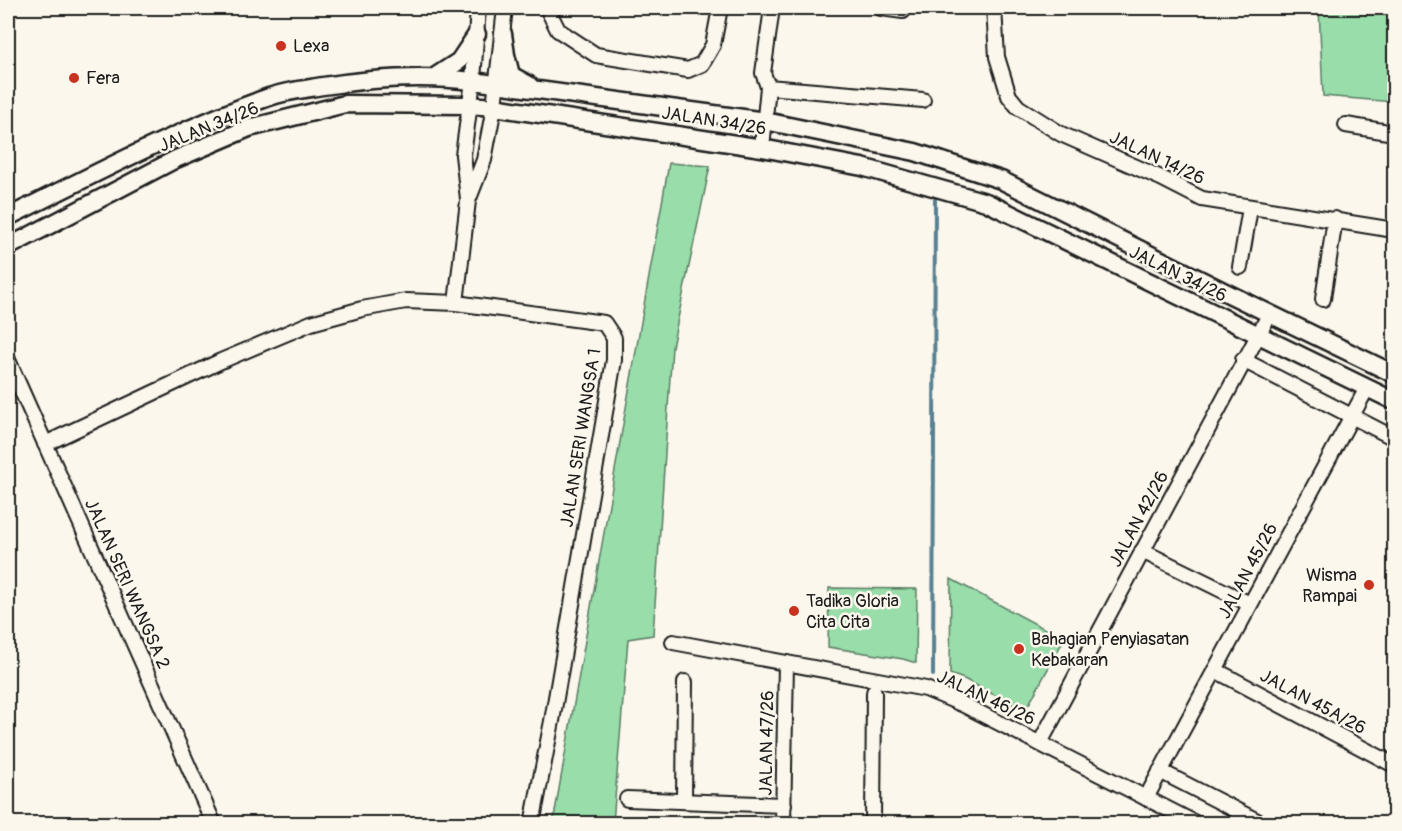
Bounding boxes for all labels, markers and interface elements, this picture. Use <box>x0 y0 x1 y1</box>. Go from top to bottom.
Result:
place label: Lexa <box>293 35 329 58</box>
marker: Lexa <box>274 39 288 53</box>
place label: Fera <box>86 67 120 90</box>
marker: Fera <box>67 71 81 85</box>
street label: JALAN 34/26 <box>156 97 262 157</box>
street label: JALAN 34/26 <box>660 101 768 141</box>
street label: JALAN 14/26 <box>1106 126 1208 190</box>
street label: JALAN 34/26 <box>1125 240 1231 308</box>
street label: JALAN SERI WANGSA 1 <box>556 347 606 529</box>
street label: JALAN 42/26 <box>1104 467 1174 571</box>
street label: JALAN SERI WANGSA 2 <box>79 495 175 673</box>
street label: JALAN 45/26 <box>1213 519 1283 623</box>
place label: Wisma Rampai <box>1302 564 1357 608</box>
marker: Wisma Rampai <box>1362 578 1376 592</box>
place label: Tadika Gloria Cita Cita <box>806 590 899 634</box>
marker: Tadika Gloria Cita Cita <box>787 604 801 618</box>
place label: Bahagian Penyiasatan Kebakaran <box>1031 628 1189 672</box>
marker: Bahagian Penyiasatan Kebakaran <box>1012 642 1026 656</box>
street label: JALAN 45A/26 <box>1256 664 1370 740</box>
street label: JALAN 46/26 <box>933 665 1039 731</box>
street label: JALAN 47/26 <box>755 690 779 796</box>

